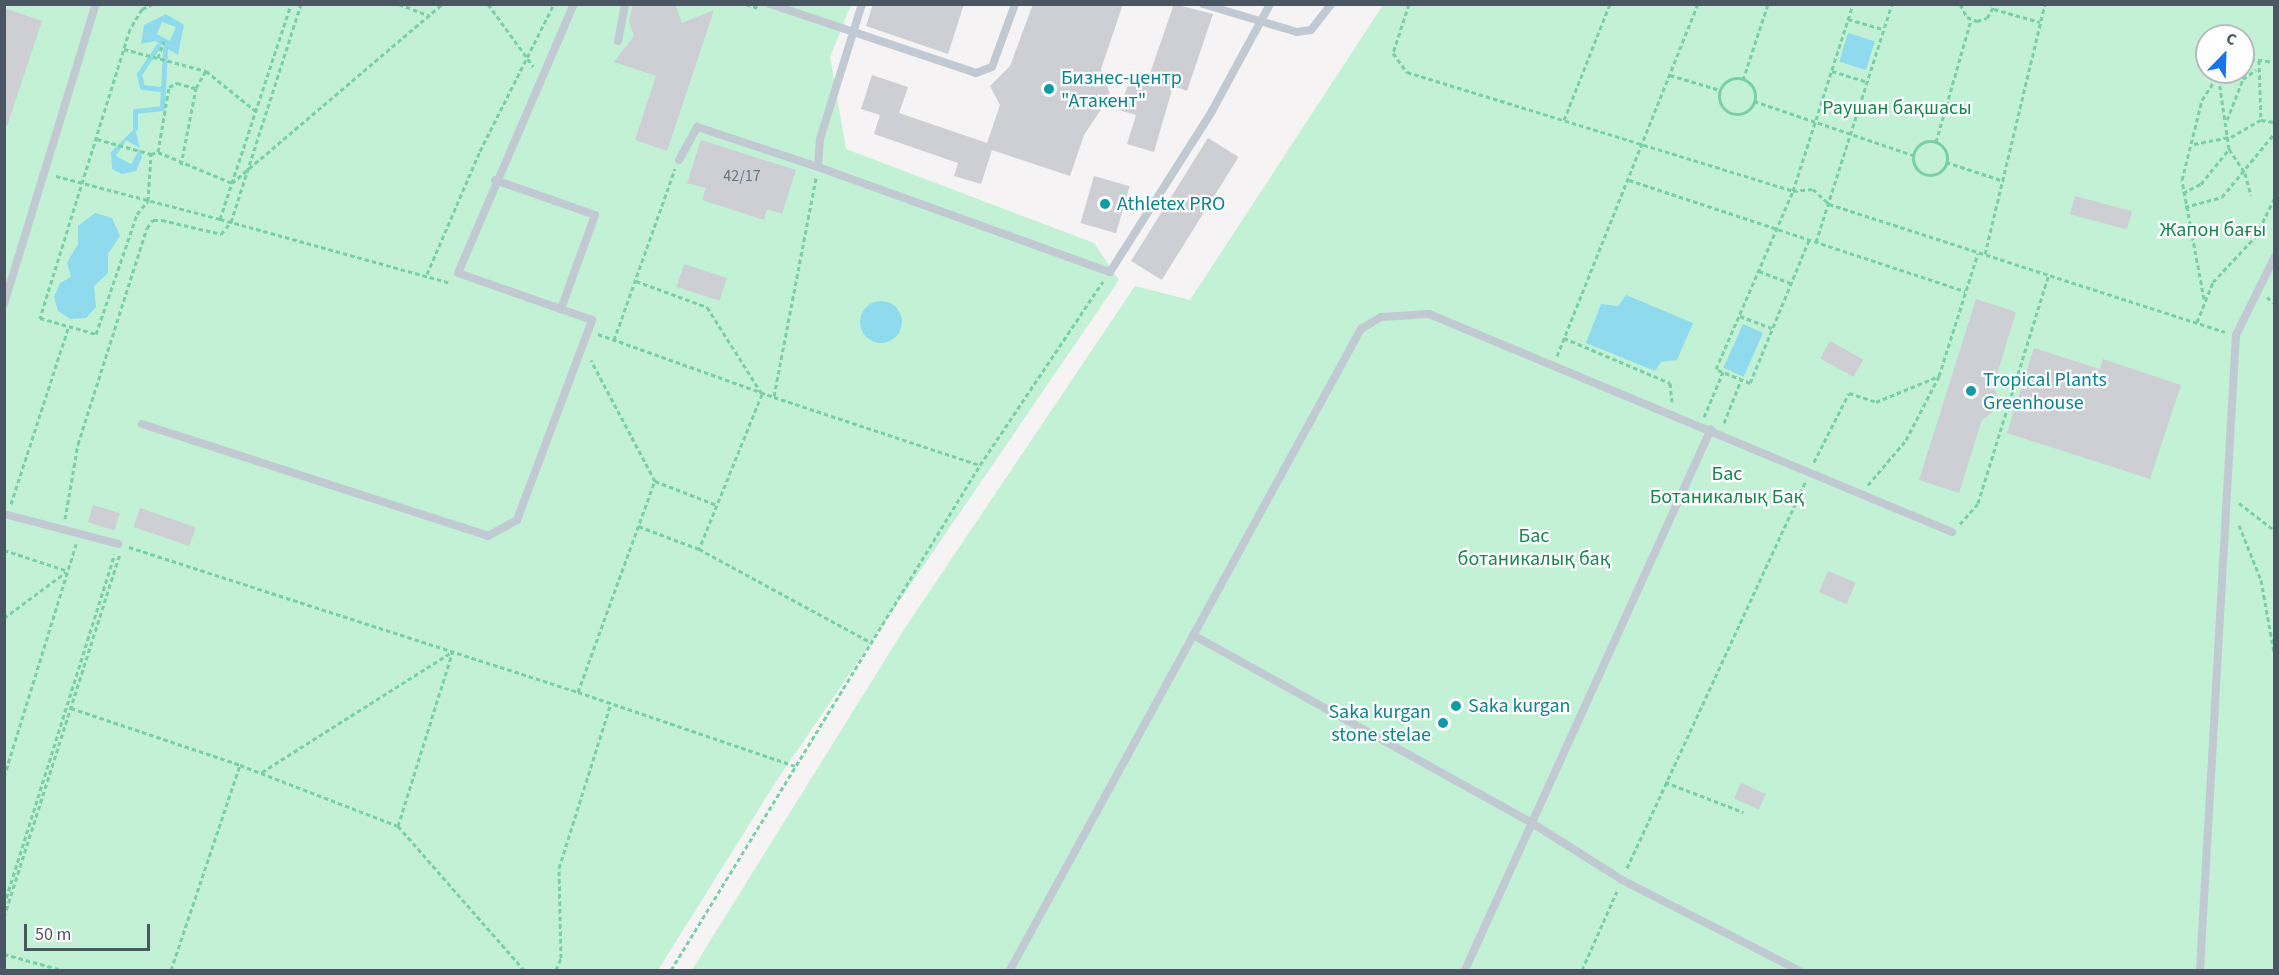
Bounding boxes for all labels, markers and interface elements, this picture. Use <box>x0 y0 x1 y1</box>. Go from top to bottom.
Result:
north arrow <box>2195 24 2255 84</box>
text: С <box>2223 27 2240 51</box>
place label: Бизнес-центр "Атакент" <box>1061 66 1182 113</box>
marker: Бизнес-центр "Атакент" <box>1042 82 1056 96</box>
park label: Раушан бақшасы <box>1822 96 1972 120</box>
house number: 42/17 <box>723 166 761 186</box>
place label: Athletex PRO <box>1117 192 1225 216</box>
marker: Athletex PRO <box>1098 197 1112 211</box>
park label: Жапон бағы <box>2160 218 2266 242</box>
place label: Tropical Plants Greenhouse <box>1983 368 2107 415</box>
marker: Tropical Plants Greenhouse <box>1964 384 1978 398</box>
park label: Бас Ботаникалық Бақ <box>1650 463 1804 510</box>
park label: Бас ботаникалық бақ <box>1458 524 1610 571</box>
place label: Saka kurgan <box>1468 694 1571 718</box>
marker: Saka kurgan <box>1449 699 1463 713</box>
place label: Saka kurgan stone stelae <box>1328 700 1431 747</box>
marker: Saka kurgan stone stelae <box>1436 716 1450 730</box>
scale bar <box>27 912 153 950</box>
text: 50 m <box>35 922 71 947</box>

